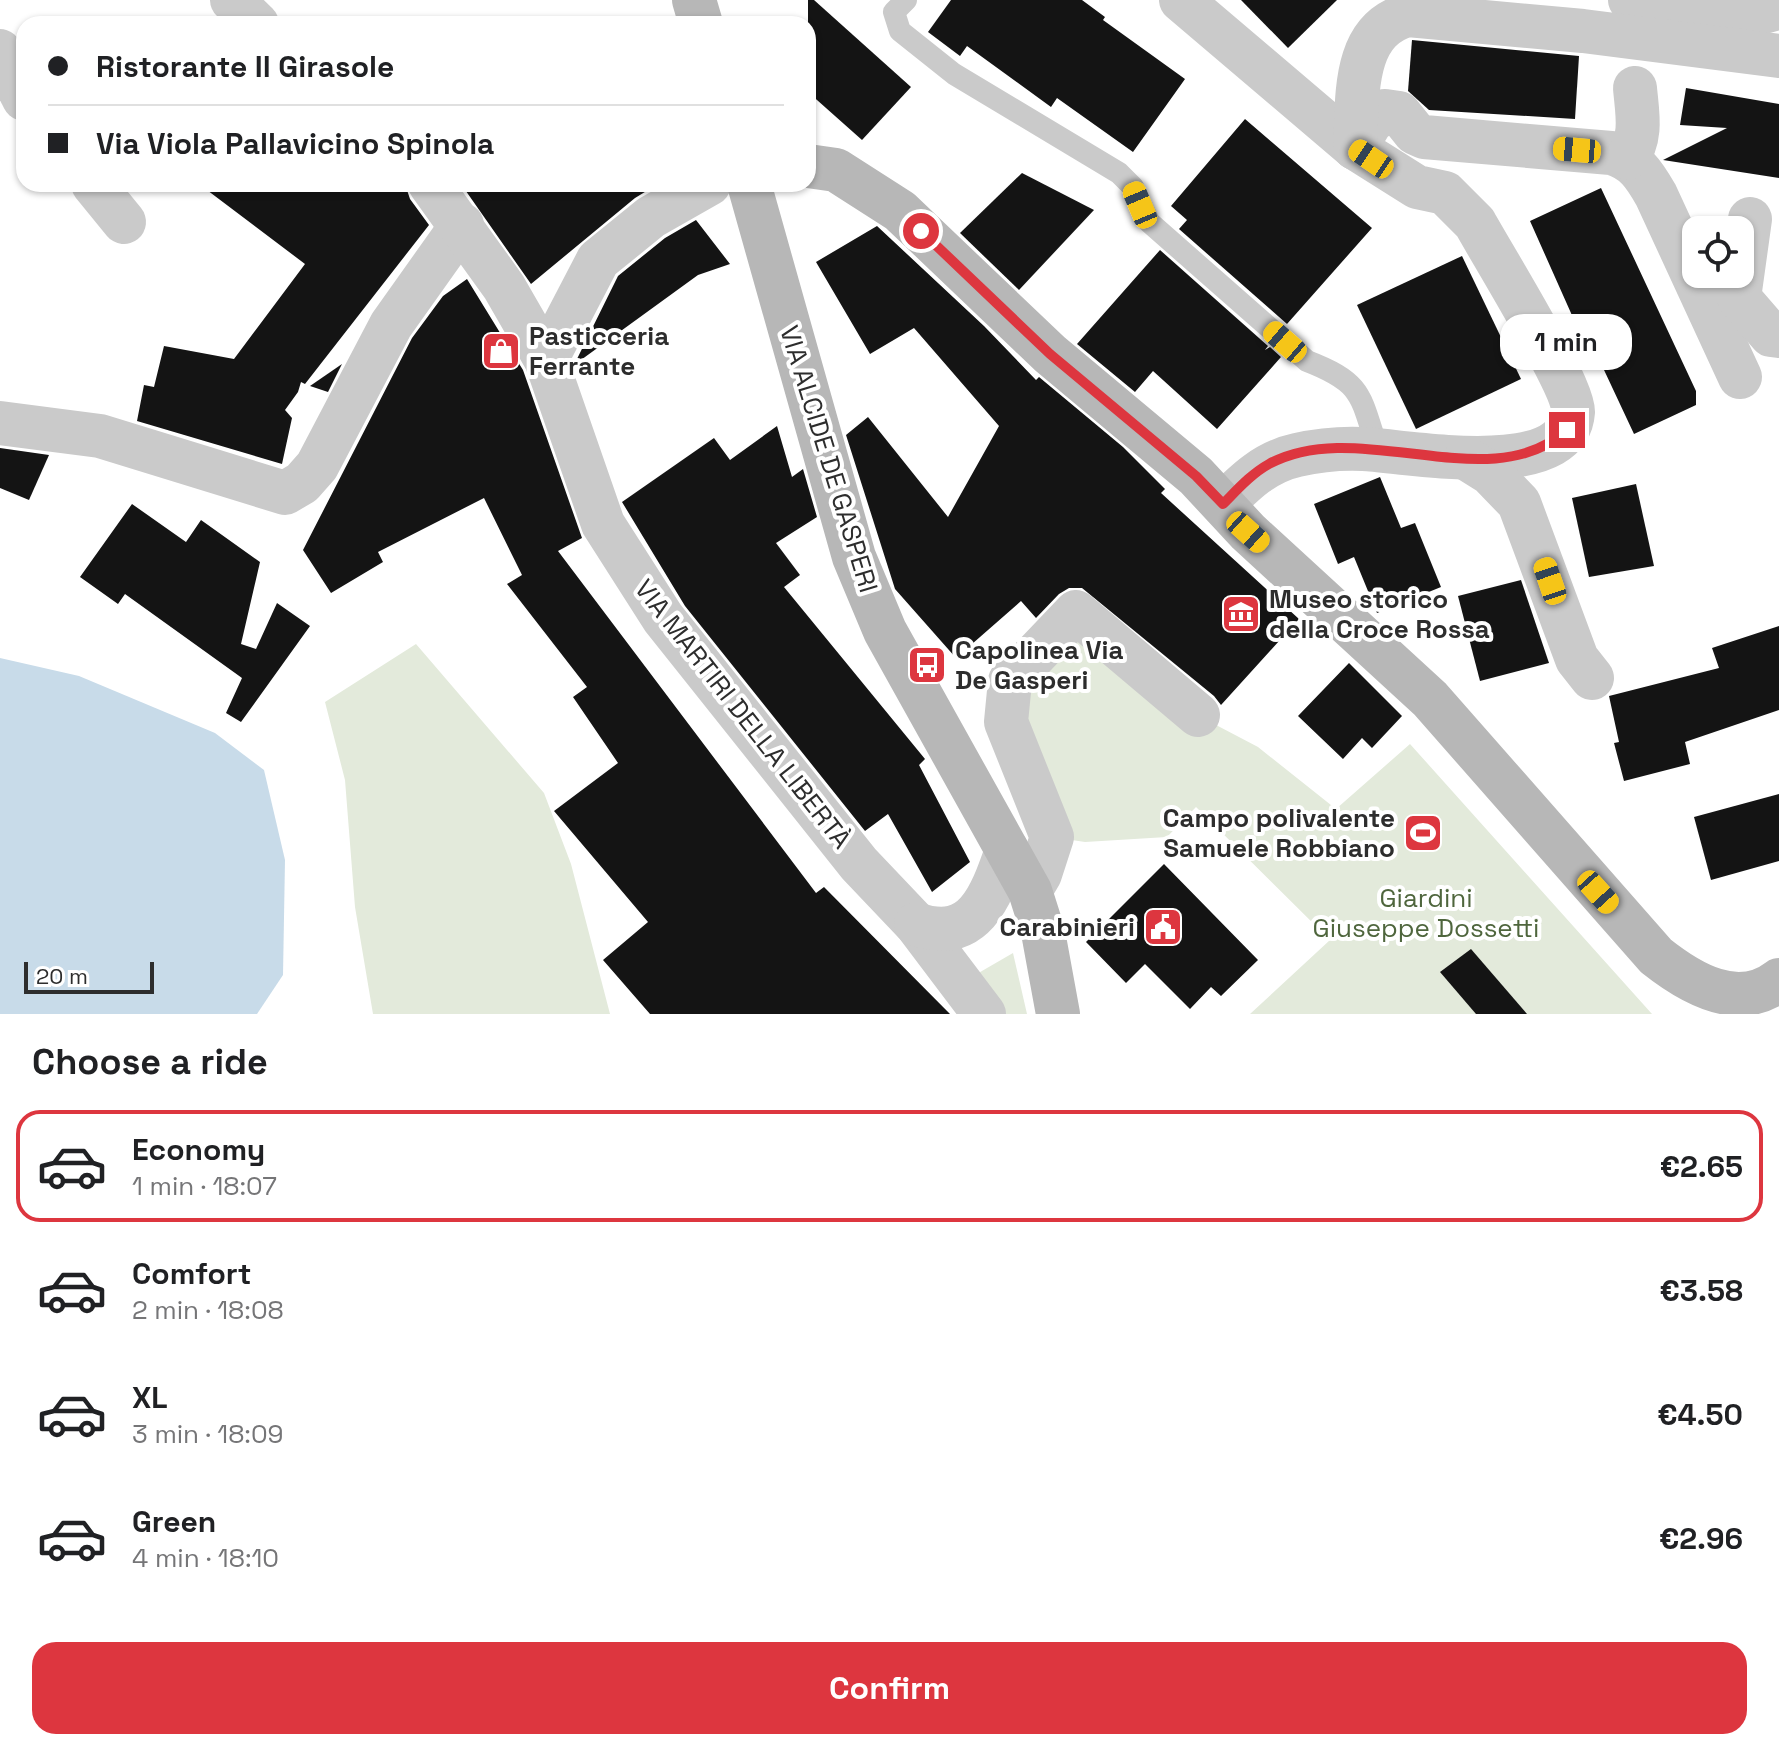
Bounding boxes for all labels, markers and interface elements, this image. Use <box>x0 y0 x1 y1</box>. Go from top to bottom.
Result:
text: Ristorante Il Girasole <box>96 47 394 86</box>
text: Via Viola Pallavicino Spinola <box>96 124 494 163</box>
car <box>1344 136 1398 182</box>
car <box>1552 136 1602 164</box>
car <box>1120 178 1160 232</box>
route start <box>903 213 939 249</box>
map controls <box>1682 216 1754 288</box>
button: locate <box>1682 216 1754 288</box>
callout: 1 min <box>1501 314 1633 370</box>
car <box>1259 317 1311 367</box>
place label: Pasticceria Ferrante <box>529 319 669 383</box>
street label: VIA ALCIDE DE GASPERI <box>772 321 886 597</box>
text: 1 min <box>1534 325 1598 359</box>
shop icon: Pasticceria Ferrante <box>480 330 522 372</box>
route end <box>1549 412 1585 448</box>
car <box>1222 507 1274 557</box>
car <box>1531 554 1569 608</box>
street label: VIA MARTIRI DELLA LIBERTÀ <box>627 573 859 855</box>
place label: Museo storico della Croce Rossa <box>1269 582 1490 646</box>
museum icon: Museo storico della Croce Rossa <box>1220 593 1262 635</box>
place label: Capolinea Via De Gasperi <box>955 633 1123 697</box>
bus stop icon: Capolinea Via De Gasperi <box>906 644 948 686</box>
place label: Campo polivalente Samuele Robbiano <box>1163 801 1395 865</box>
sports icon: Campo polivalente Samuele Robbiano <box>1402 812 1444 854</box>
car <box>1573 866 1623 918</box>
park label: Giardini Giuseppe Dossetti <box>1313 881 1539 945</box>
public building icon: Carabinieri <box>1142 906 1184 948</box>
place label: Carabinieri <box>1000 910 1135 944</box>
scale bar <box>24 958 154 994</box>
text: 20 m <box>36 962 88 990</box>
text: Choose a ride <box>32 1039 268 1085</box>
icon: car <box>36 1130 108 1202</box>
text: Economy <box>132 1130 265 1169</box>
text: €2.65 <box>1660 1147 1743 1186</box>
text: 1 min · 18:07 <box>132 1169 277 1203</box>
icon: car <box>36 1254 108 1326</box>
text: Comfort <box>132 1254 251 1293</box>
text: €3.58 <box>1659 1271 1743 1310</box>
text: 2 min · 18:08 <box>132 1293 284 1327</box>
icon: car <box>36 1378 108 1450</box>
text: XL <box>132 1378 168 1417</box>
text: €4.50 <box>1657 1395 1743 1434</box>
text: 3 min · 18:09 <box>132 1417 284 1451</box>
icon: car <box>36 1502 108 1574</box>
text: Green <box>132 1502 216 1541</box>
text: €2.96 <box>1659 1519 1743 1558</box>
text: 4 min · 18:10 <box>132 1541 279 1575</box>
button: Confirm <box>32 1642 1747 1734</box>

